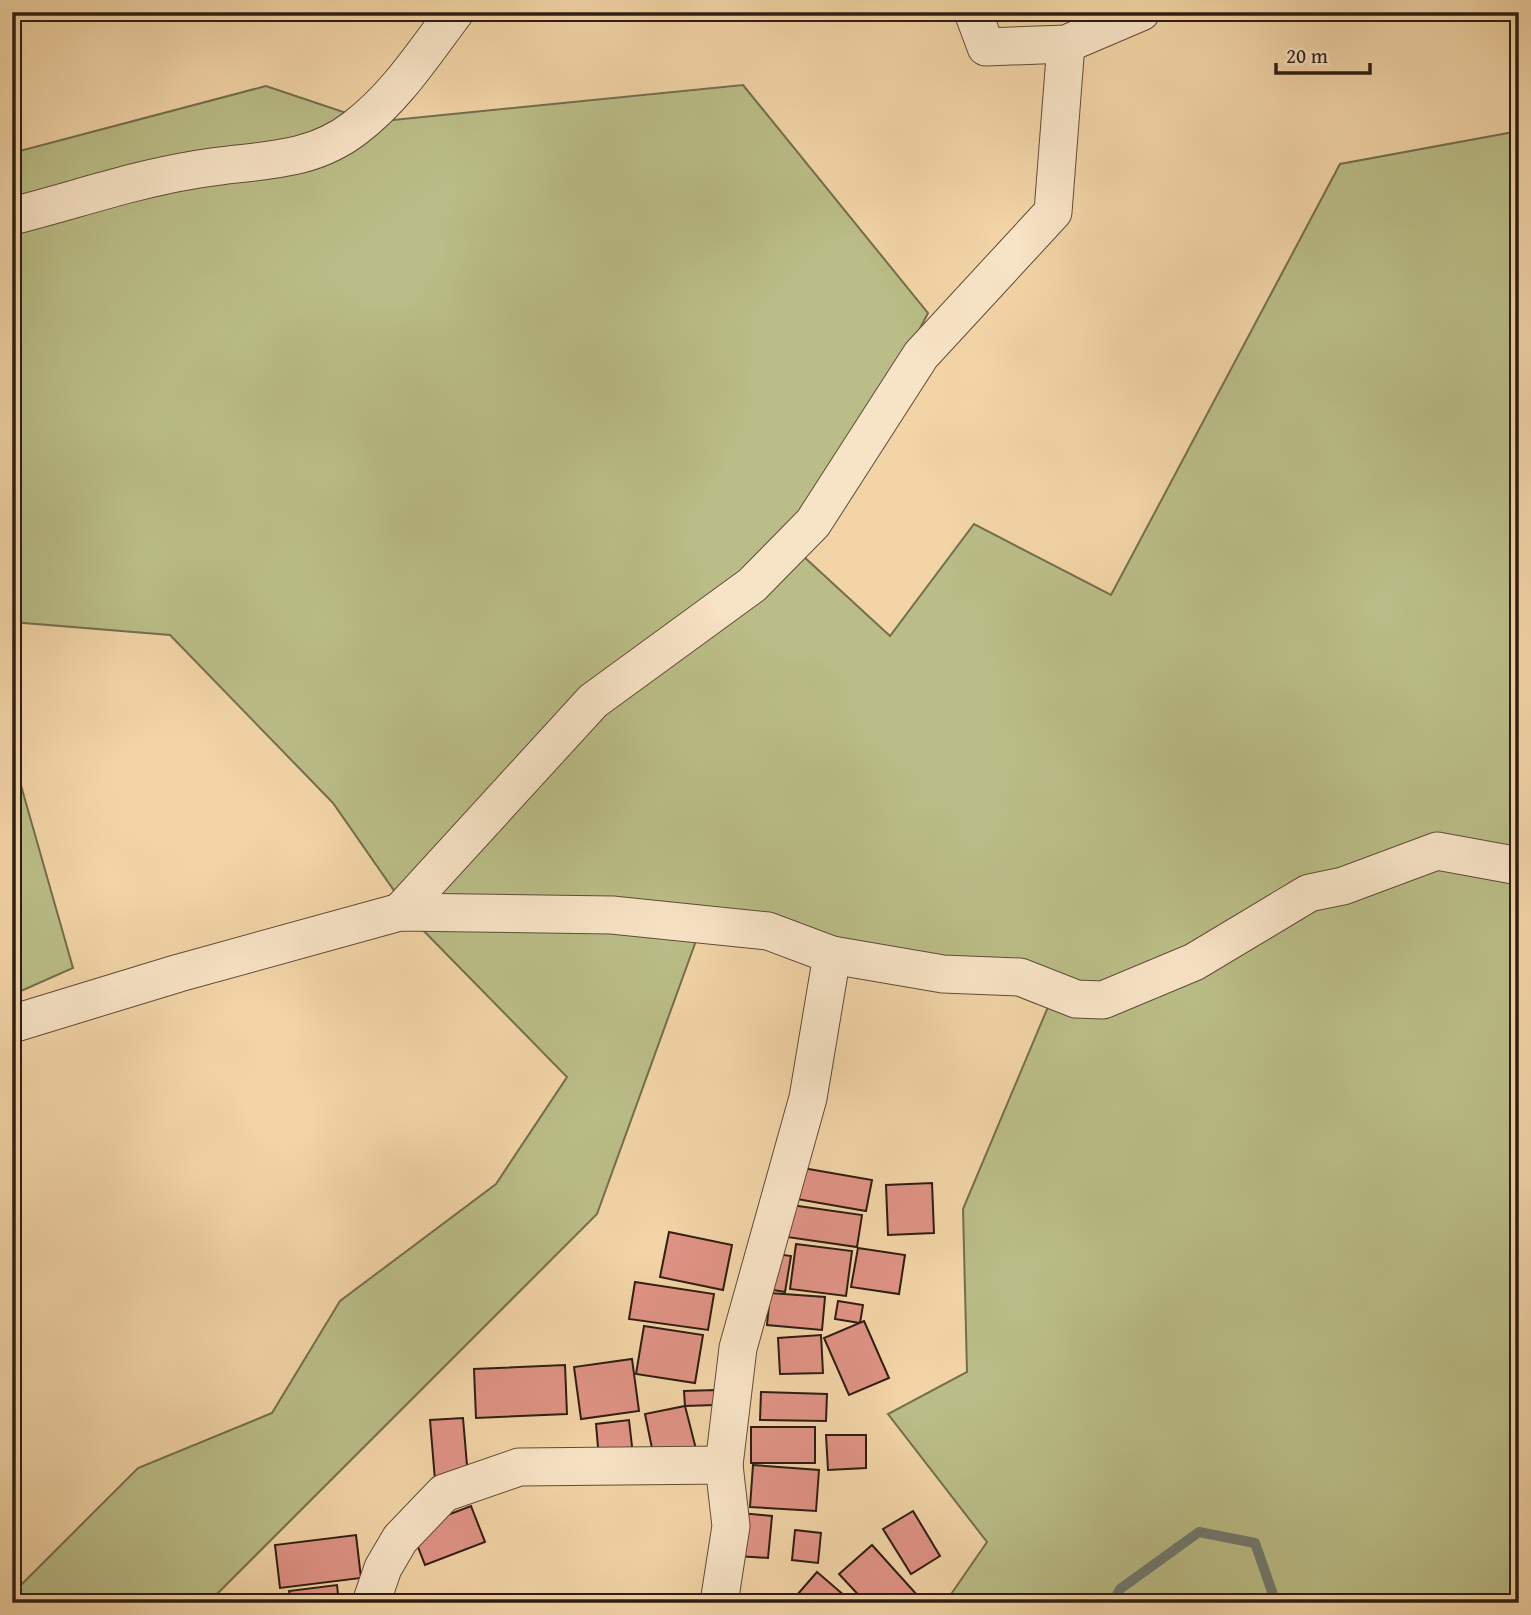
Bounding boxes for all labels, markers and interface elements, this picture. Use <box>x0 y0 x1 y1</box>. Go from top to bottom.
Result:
scale bar <box>1276 32 1370 76</box>
text: 20 m <box>1286 40 1328 71</box>

